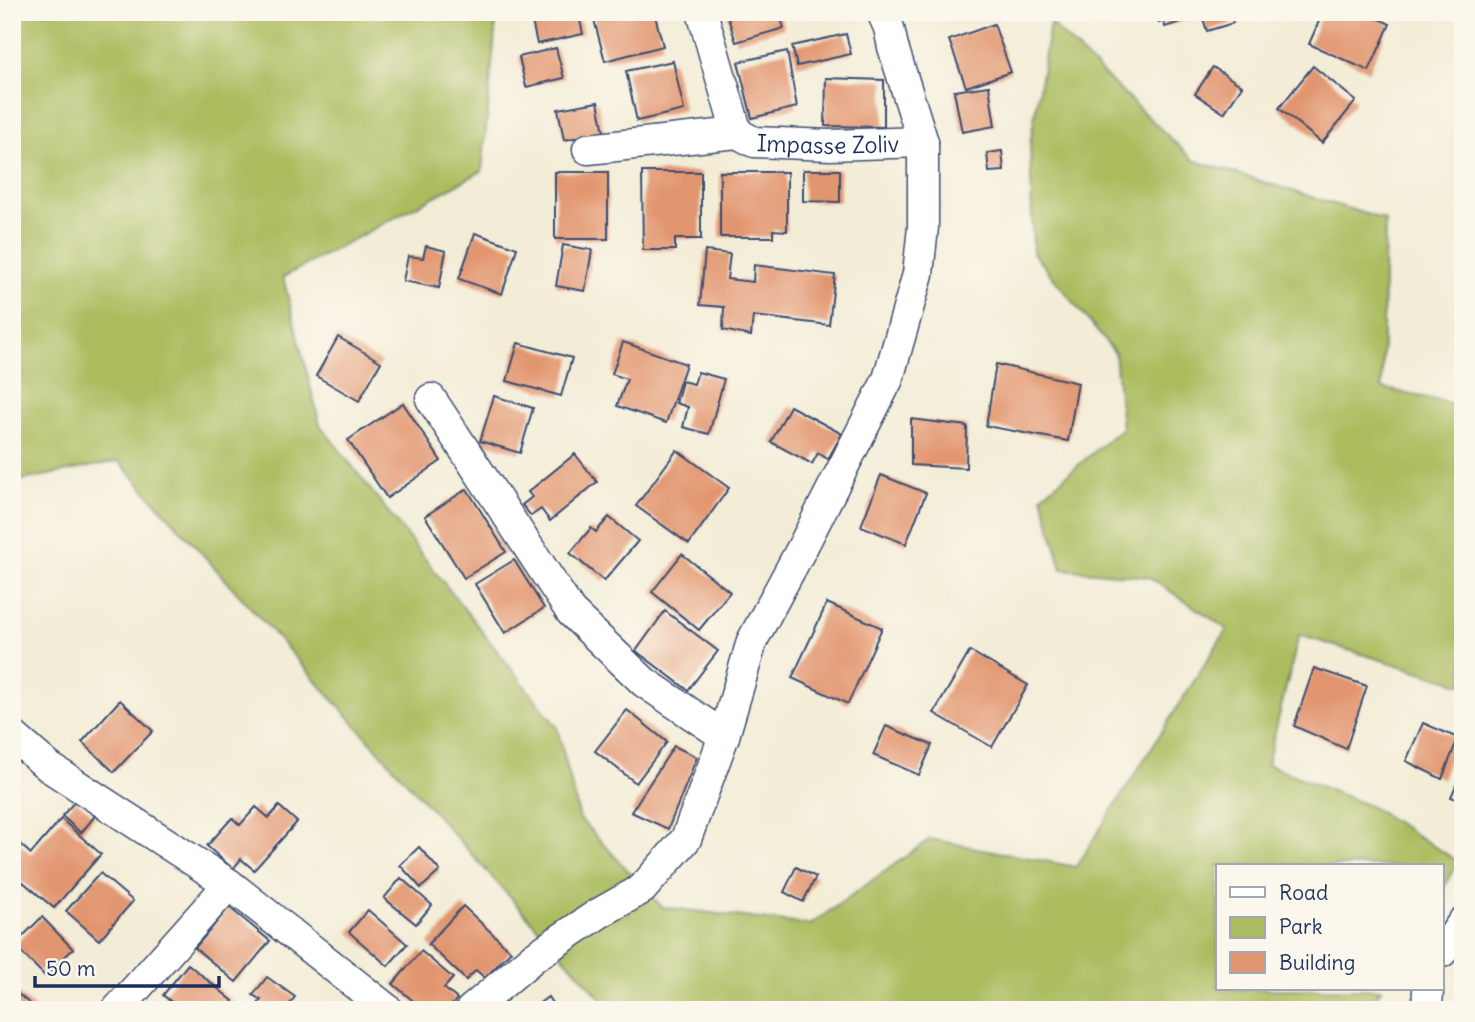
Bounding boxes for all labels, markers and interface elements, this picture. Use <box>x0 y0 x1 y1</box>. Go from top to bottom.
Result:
street label: Impasse Zoliv <box>756 128 899 160</box>
legend <box>1216 864 1444 990</box>
text: Road <box>1279 879 1328 906</box>
text: Park <box>1279 913 1322 940</box>
scale bar <box>35 945 219 989</box>
text: Building <box>1279 949 1355 976</box>
text: 50 m <box>46 955 95 982</box>

